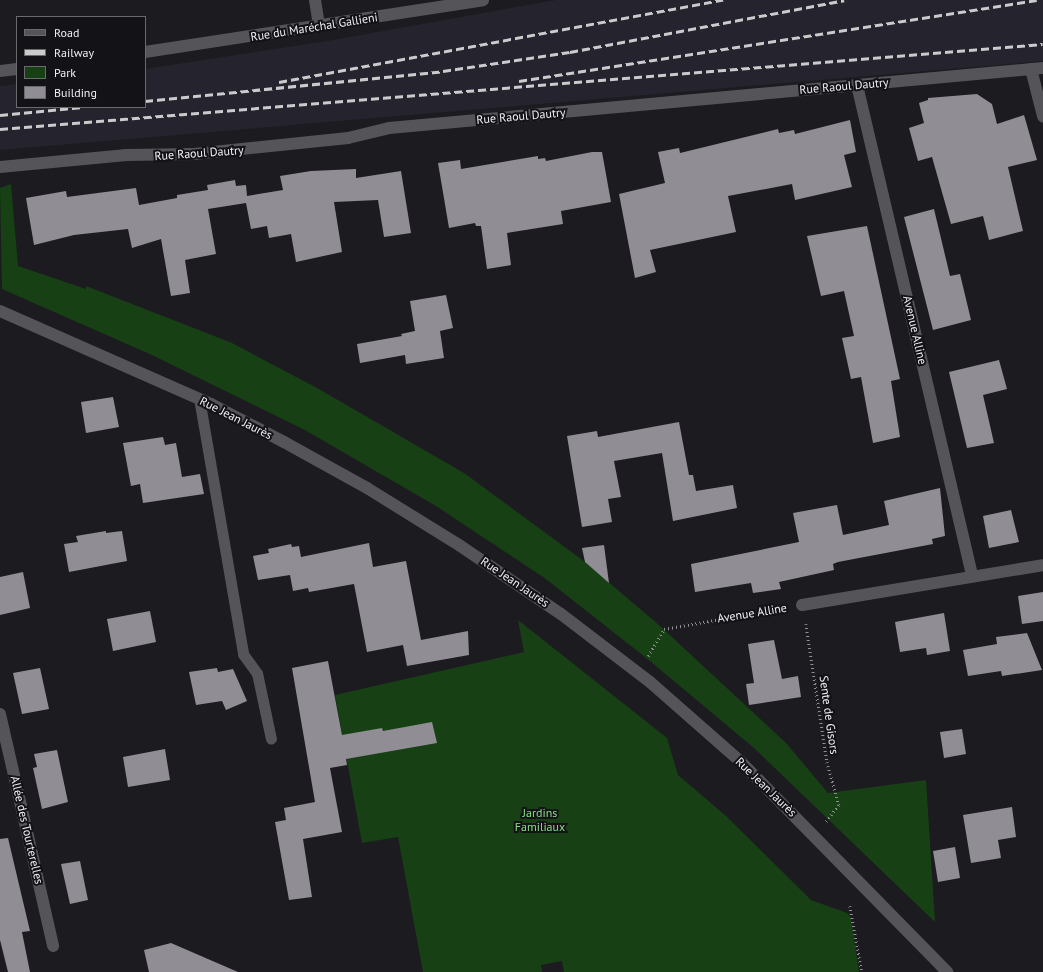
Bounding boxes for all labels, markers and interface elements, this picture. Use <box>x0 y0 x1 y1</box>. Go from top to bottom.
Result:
street label: Rue du Maréchal Gallieni <box>249 10 379 44</box>
legend <box>16 16 146 108</box>
text: Road <box>54 25 79 40</box>
text: Railway <box>54 45 94 60</box>
text: Park <box>54 65 76 80</box>
street label: Rue Raoul Dautry <box>799 75 889 97</box>
text: Building <box>54 85 97 100</box>
street label: Rue Raoul Dautry <box>476 105 566 127</box>
street label: Rue Raoul Dautry <box>154 143 244 163</box>
street label: Avenue Alline <box>900 294 930 366</box>
street label: Rue Jean Jaurès <box>197 394 275 442</box>
street label: Rue Jean Jaurès <box>478 554 552 610</box>
street label: Avenue Alline <box>716 600 788 626</box>
street label: Sente de Gisors <box>816 675 842 755</box>
street label: Rue Jean Jaurès <box>732 754 800 820</box>
street label: Allée des Tourterelles <box>8 774 46 886</box>
park label: Jardins Familiaux <box>515 806 565 834</box>

